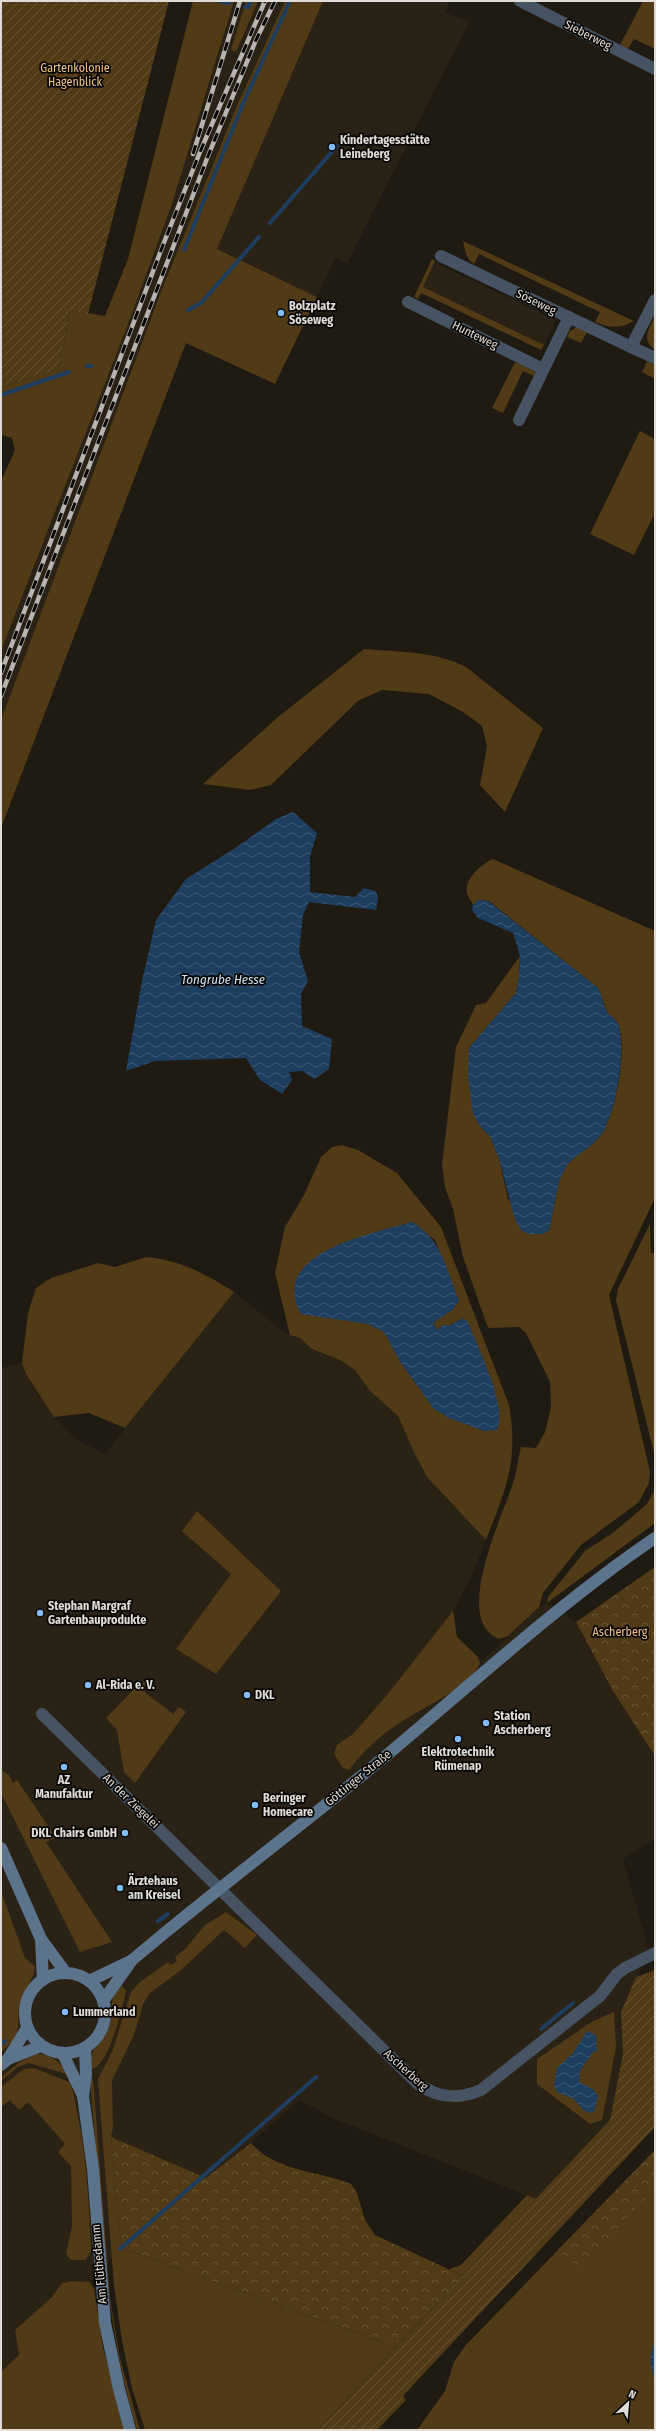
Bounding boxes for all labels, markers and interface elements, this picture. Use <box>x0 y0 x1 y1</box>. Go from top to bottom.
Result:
street label: Sieberweg <box>562 17 614 53</box>
park label: Gartenkolonie Hagenblick <box>40 61 110 89</box>
place label: Kindertagesstätte Leineberg <box>340 133 430 161</box>
marker: Kindertagesstätte Leineberg <box>327 142 337 152</box>
street label: Söseweg <box>514 286 559 318</box>
place label: Bolzplatz Söseweg <box>289 299 335 327</box>
marker: Bolzplatz Söseweg <box>276 308 286 318</box>
street label: Hunteweg <box>450 318 500 352</box>
water label: Tongrube Hesse <box>181 972 265 987</box>
place label: Stephan Margraf Gartenbauprodukte <box>48 1599 146 1627</box>
marker: Stephan Margraf Gartenbauprodukte <box>35 1608 45 1618</box>
park label: Ascherberg <box>593 1625 648 1639</box>
place label: Al-Rida e. V. <box>95 1678 155 1692</box>
marker: Al-Rida e. V. <box>83 1680 93 1690</box>
place label: DKL <box>255 1688 275 1702</box>
marker: DKL <box>242 1690 252 1700</box>
place label: Station Ascherberg <box>493 1709 551 1737</box>
marker: Station Ascherberg <box>481 1718 491 1728</box>
marker: Elektrotechnik Rümenap <box>453 1734 463 1744</box>
place label: Elektrotechnik Rümenap <box>422 1745 495 1773</box>
street label: Göttinger Straße <box>322 1747 394 1809</box>
marker: AZ Manufaktur <box>59 1762 69 1772</box>
street label: An der Ziegelei <box>100 1771 162 1831</box>
place label: AZ Manufaktur <box>35 1773 93 1801</box>
place label: Beringer Homecare <box>263 1791 313 1819</box>
marker: Beringer Homecare <box>250 1800 260 1810</box>
place label: DKL Chairs GmbH <box>31 1826 117 1840</box>
marker: DKL Chairs GmbH <box>120 1828 130 1838</box>
place label: Ärztehaus am Kreisel <box>127 1873 181 1902</box>
marker: Ärztehaus am Kreisel <box>115 1883 125 1893</box>
place label: Lummerland <box>73 2005 135 2019</box>
marker: Lummerland <box>60 2007 70 2017</box>
street label: Ascherberg <box>381 2046 431 2094</box>
street label: Am Flüthedamm <box>89 2224 109 2304</box>
north arrow <box>608 2383 648 2423</box>
text: N <box>626 2387 638 2402</box>

